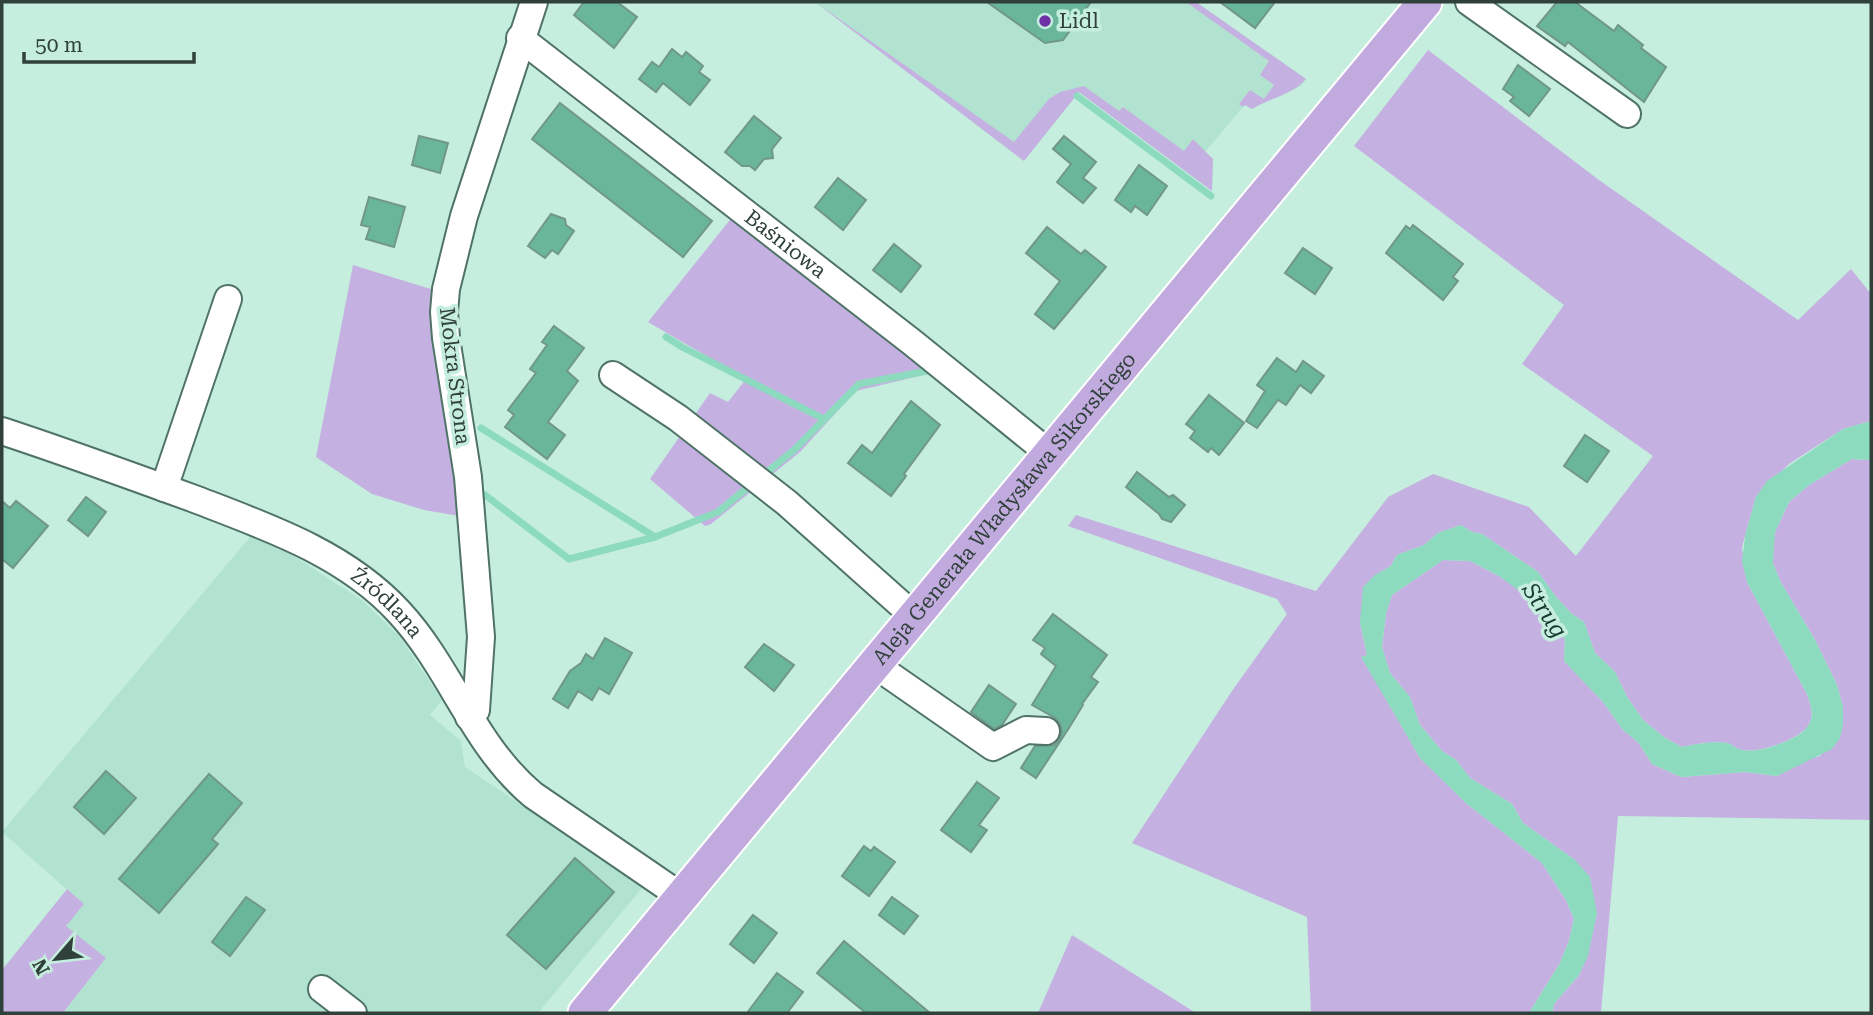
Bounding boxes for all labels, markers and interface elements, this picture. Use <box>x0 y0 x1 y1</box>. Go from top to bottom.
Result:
place label: Lidl <box>1059 9 1099 33</box>
marker: Lidl <box>1037 13 1053 29</box>
scale bar <box>24 21 194 65</box>
text: 50 m <box>35 33 83 57</box>
street label: Baśniowa <box>740 205 831 283</box>
street label: Mokra Strona <box>435 306 475 447</box>
street label: Aleja Generała Władysława Sikorskiego <box>868 347 1141 669</box>
street label: Źródlana <box>346 562 428 643</box>
water label: Strug <box>1516 577 1573 643</box>
north arrow <box>21 924 91 994</box>
text: N <box>28 955 55 979</box>

